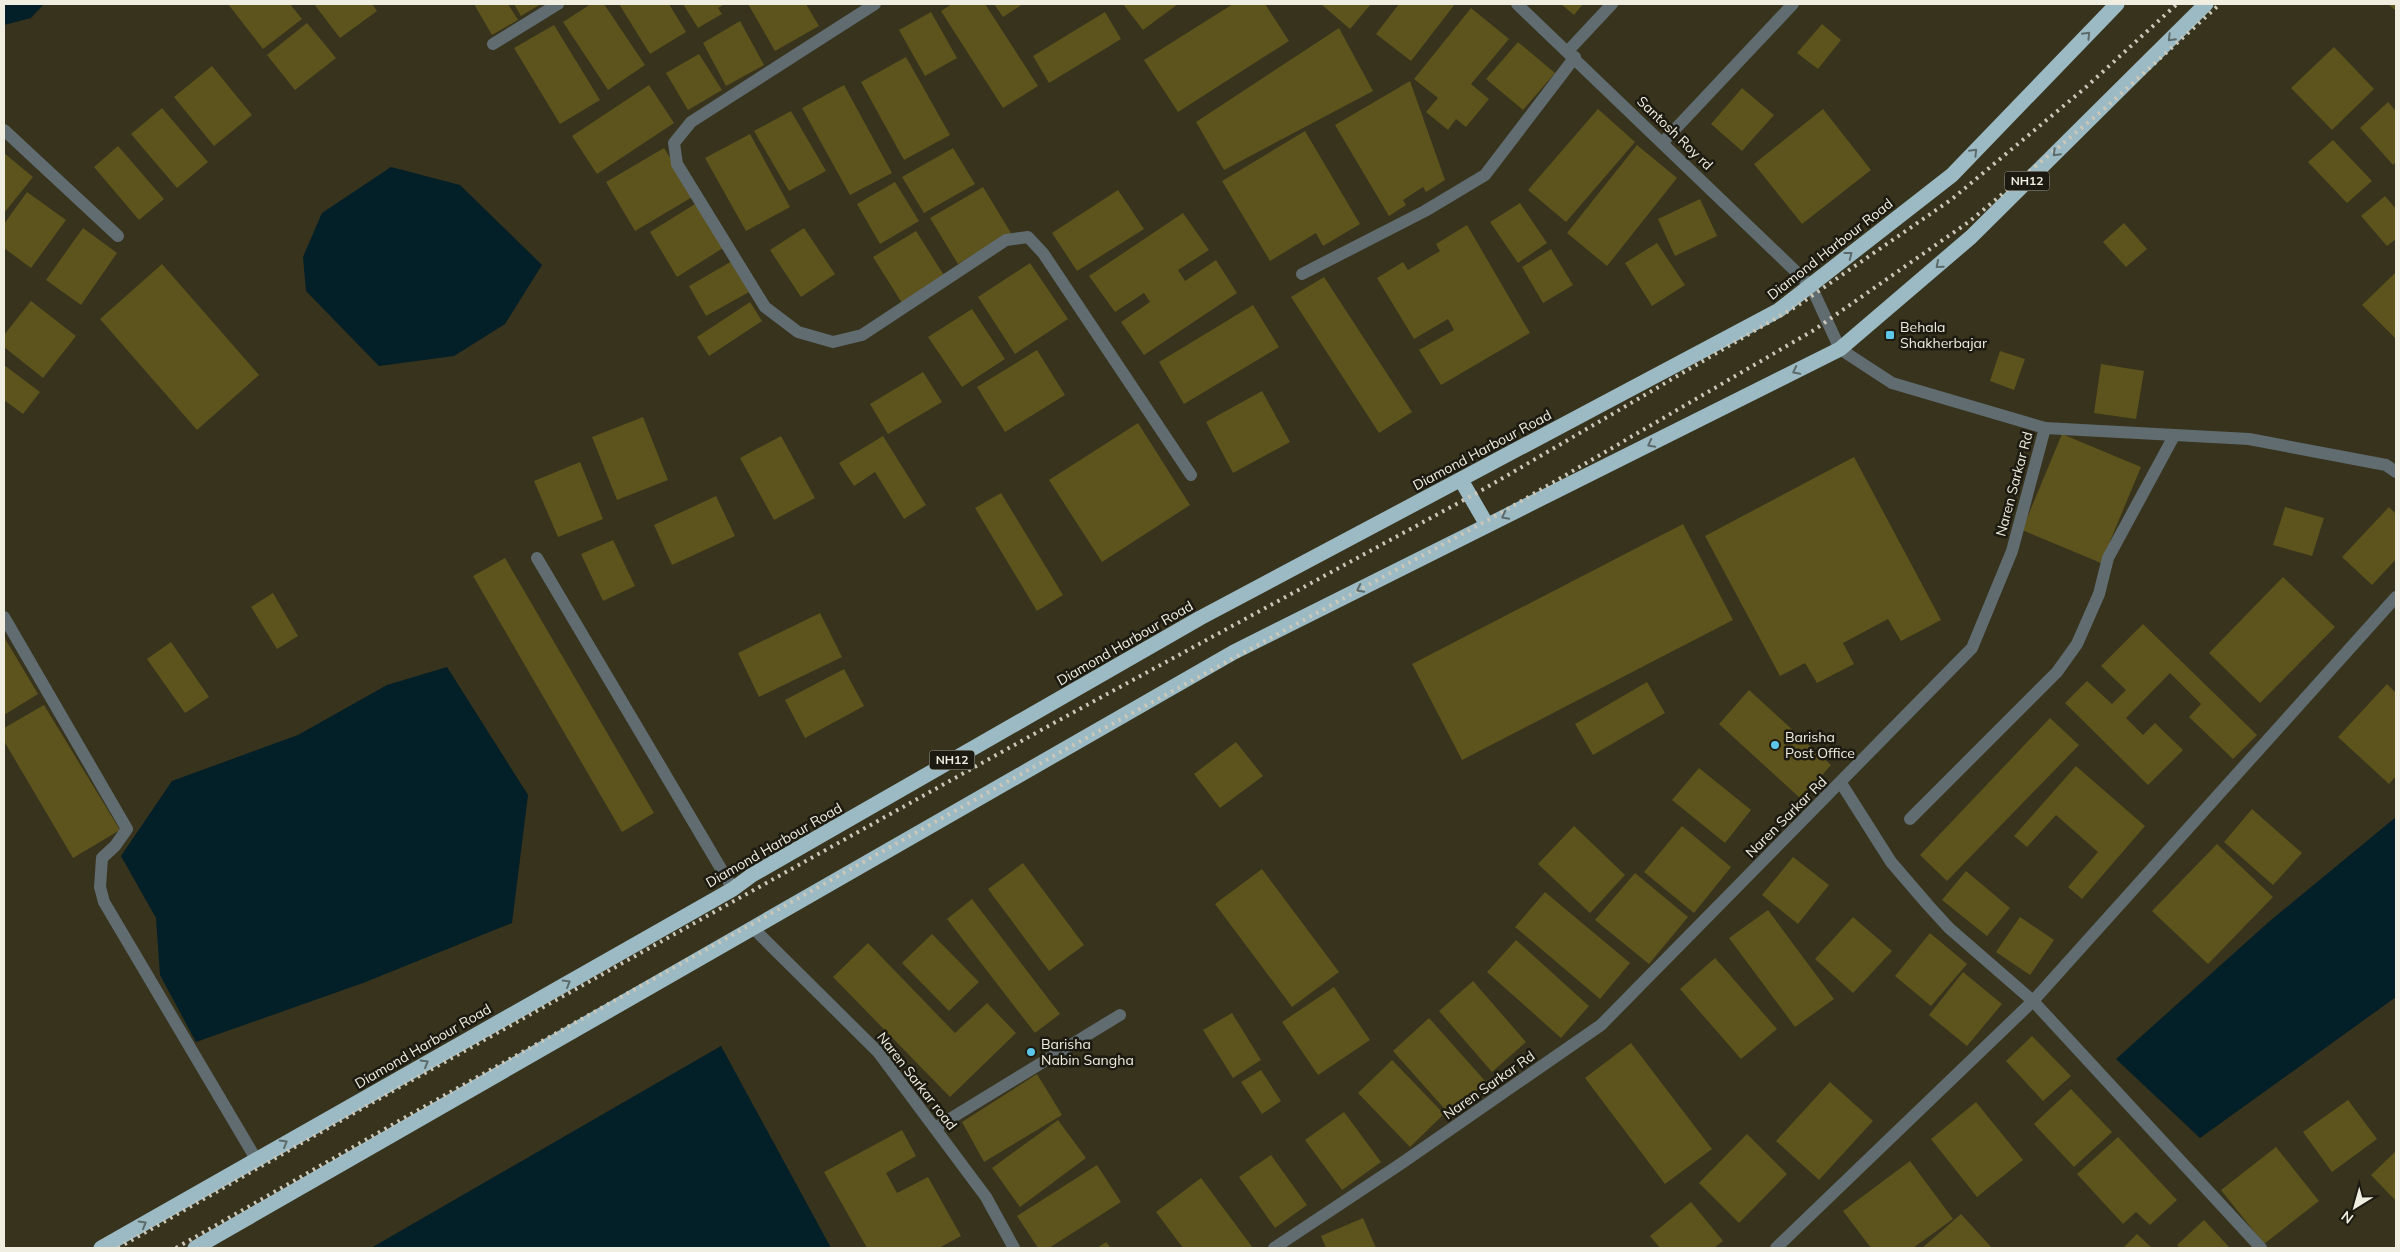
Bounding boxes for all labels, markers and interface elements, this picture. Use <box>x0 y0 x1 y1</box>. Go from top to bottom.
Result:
one-way arrow <box>2081 32 2090 41</box>
one-way arrow <box>2168 32 2177 41</box>
street label: Santosh Roy rd <box>1633 92 1717 174</box>
one-way arrow <box>2053 147 2062 156</box>
one-way arrow <box>1968 149 1977 158</box>
road number: NH12 <box>2004 172 2050 190</box>
street label: Diamond Harbour Road <box>1764 194 1896 304</box>
one-way arrow <box>1843 253 1852 261</box>
one-way arrow <box>1935 259 1944 268</box>
place label: Behala Shakherbajar <box>1900 318 1988 352</box>
marker: Behala Shakherbajar <box>1884 329 1896 341</box>
one-way arrow <box>1792 365 1801 375</box>
street label: Diamond Harbour Road <box>1410 406 1554 494</box>
street label: Naren Sarkar Rd <box>1991 430 2037 538</box>
one-way arrow <box>1647 438 1656 448</box>
one-way arrow <box>1502 510 1511 520</box>
one-way arrow <box>1356 583 1365 593</box>
street label: Diamond Harbour Road <box>1054 597 1196 689</box>
place label: Barisha Post Office <box>1785 728 1855 762</box>
marker: Barisha Post Office <box>1769 739 1781 751</box>
road number: NH12 <box>930 750 974 770</box>
street label: Naren Sarkar Rd <box>1742 773 1830 861</box>
street label: Diamond Harbour Road <box>703 799 845 891</box>
one-way arrow <box>561 979 570 989</box>
street label: Diamond Harbour Road <box>352 1000 494 1092</box>
street label: Naren Sarkar road <box>873 1028 961 1134</box>
place label: Barisha Nabin Sangha <box>1041 1035 1134 1069</box>
marker: Barisha Nabin Sangha <box>1025 1046 1037 1058</box>
street label: Naren Sarkar Rd <box>1440 1047 1538 1123</box>
one-way arrow <box>420 1059 429 1069</box>
one-way arrow <box>279 1140 288 1150</box>
north arrow <box>2330 1182 2380 1232</box>
text: N <box>2338 1207 2357 1228</box>
one-way arrow <box>138 1220 147 1230</box>

